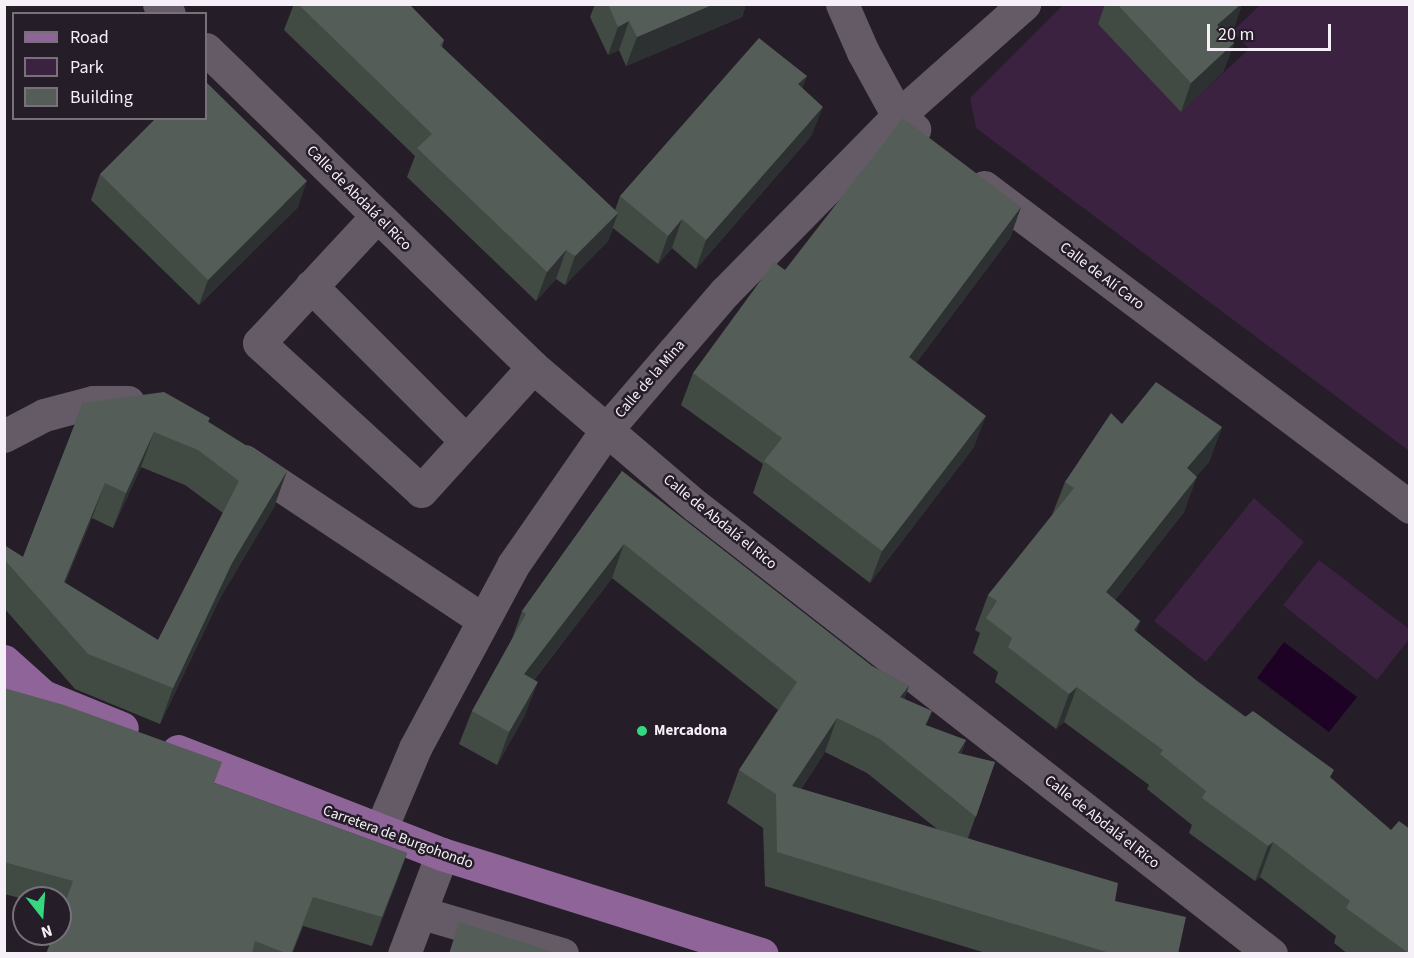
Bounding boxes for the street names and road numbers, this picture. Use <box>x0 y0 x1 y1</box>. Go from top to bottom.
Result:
street label: Calle de Abdalá el Rico <box>303 142 415 254</box>
street label: Calle de Alí Caro <box>1056 238 1148 314</box>
street label: Calle de la Mina <box>611 336 689 422</box>
street label: Calle de Abdalá el Rico <box>660 471 780 573</box>
street label: Calle de Abdalá el Rico <box>1041 772 1163 872</box>
street label: Carretera de Burgohondo <box>320 801 476 873</box>

